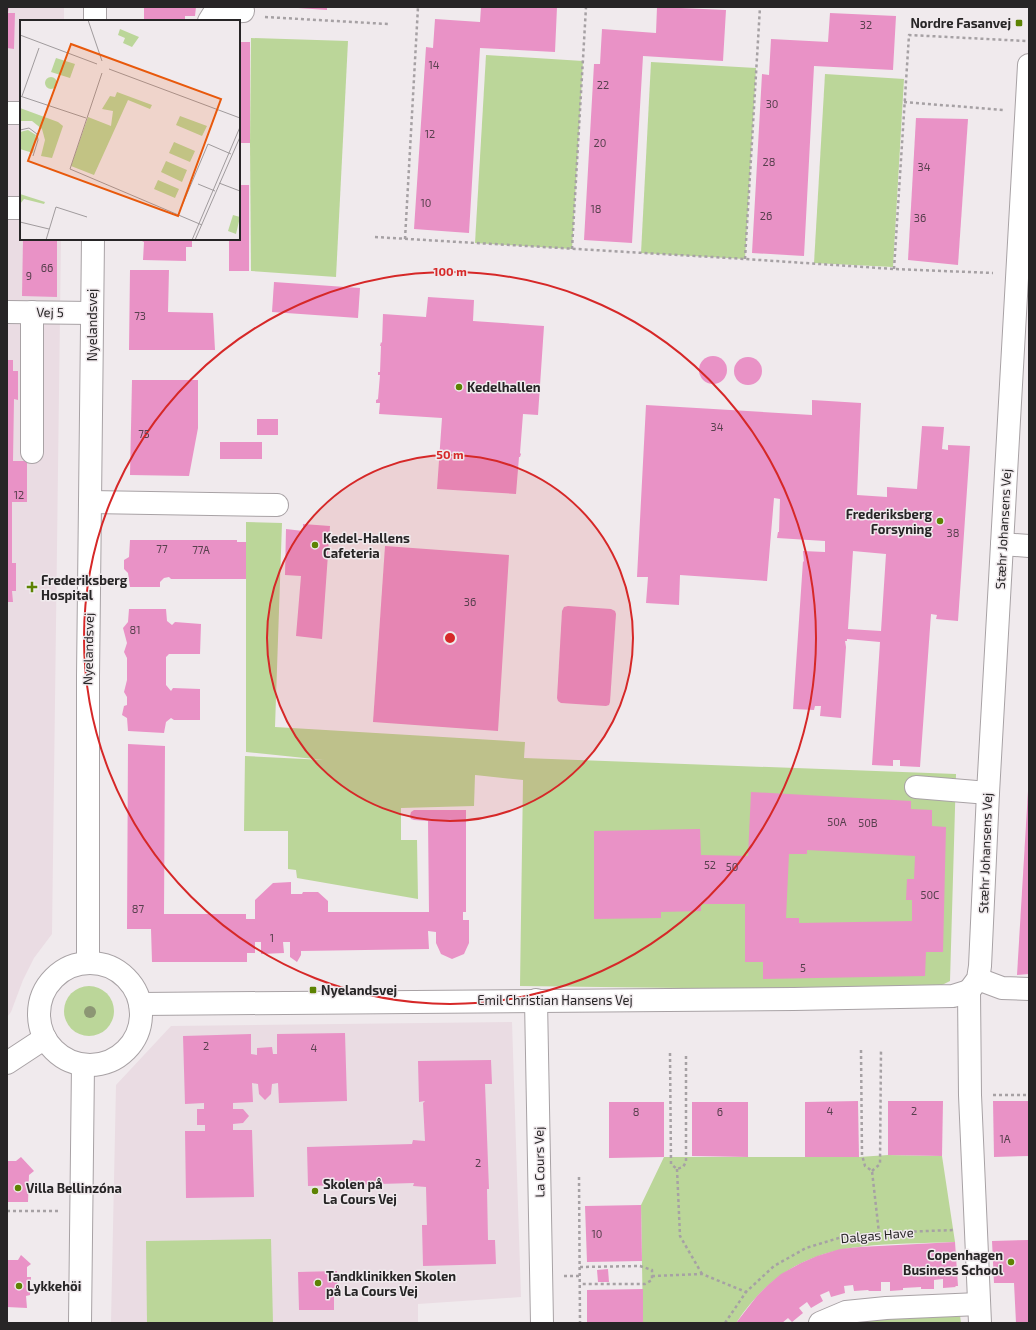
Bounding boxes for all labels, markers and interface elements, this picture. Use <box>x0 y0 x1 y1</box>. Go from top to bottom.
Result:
place label: Nordre Fasanvej <box>910 15 1011 31</box>
house number: 32 <box>860 18 872 31</box>
marker: Nordre Fasanvej <box>1014 18 1024 28</box>
inset map <box>20 20 240 240</box>
house number: 14 <box>428 58 440 71</box>
house number: 22 <box>597 78 609 91</box>
house number: 30 <box>766 97 778 110</box>
house number: 12 <box>425 127 435 140</box>
house number: 20 <box>594 136 606 149</box>
house number: 28 <box>763 155 775 168</box>
house number: 34 <box>918 160 931 173</box>
house number: 10 <box>420 196 432 209</box>
house number: 18 <box>590 202 602 215</box>
house number: 26 <box>760 209 772 222</box>
house number: 36 <box>914 211 926 224</box>
house number: 66 <box>41 261 53 274</box>
text: 100 m <box>433 264 467 278</box>
house number: 9 <box>26 269 32 282</box>
street label: Nyelandsvej <box>84 289 100 361</box>
street label: Vej 5 <box>36 304 64 320</box>
house number: 73 <box>134 309 146 322</box>
place label: Kedelhallen <box>467 379 541 395</box>
marker: Kedelhallen <box>454 382 464 392</box>
house number: 34 <box>711 420 724 433</box>
house number: 75 <box>138 427 150 440</box>
text: 50 m <box>436 447 464 461</box>
street label: Stæhr Johansens Vej <box>992 468 1014 590</box>
house number: 12 <box>14 488 24 501</box>
place label: Frederiksberg Forsyning <box>846 506 932 537</box>
marker: Frederiksberg Forsyning <box>935 516 945 526</box>
house number: 38 <box>947 526 959 539</box>
place label: Kedel-Hallens Cafeteria <box>323 530 410 561</box>
marker: Kedel-Hallens Cafeteria <box>310 540 320 550</box>
house number: 77 <box>156 542 168 555</box>
house number: 77A <box>192 543 210 556</box>
place label: Frederiksberg Hospital <box>41 572 128 603</box>
marker: Frederiksberg Hospital <box>26 581 38 593</box>
house number: 36 <box>464 595 476 608</box>
street label: Nyelandsvej <box>79 613 97 685</box>
house number: 81 <box>129 623 141 636</box>
centre of rings <box>443 631 457 645</box>
street label: Stæhr Johansens Vej <box>975 792 995 914</box>
house number: 50A <box>827 815 847 828</box>
house number: 50B <box>858 816 878 829</box>
house number: 52 <box>704 858 716 871</box>
house number: 50 <box>726 860 738 873</box>
house number: 50C <box>921 888 939 901</box>
house number: 87 <box>132 902 145 915</box>
house number: 1 <box>270 931 274 944</box>
house number: 5 <box>800 961 806 974</box>
place label: Nyelandsvej <box>321 982 397 998</box>
marker: Nyelandsvej <box>308 985 318 995</box>
street label: Emil Christian Hansens Vej <box>477 992 633 1008</box>
house number: 2 <box>203 1039 209 1052</box>
house number: 4 <box>311 1041 318 1054</box>
house number: 4 <box>827 1104 834 1117</box>
house number: 2 <box>911 1104 917 1117</box>
house number: 8 <box>633 1105 639 1118</box>
house number: 6 <box>717 1105 723 1118</box>
street label: La Cours Vej <box>530 1126 548 1198</box>
house number: 1A <box>999 1132 1011 1145</box>
house number: 2 <box>475 1156 481 1169</box>
place label: Skolen på La Cours Vej <box>323 1176 397 1207</box>
place label: Villa Bellinzóna <box>26 1180 122 1196</box>
marker: Villa Bellinzóna <box>13 1183 23 1193</box>
marker: Skolen på La Cours Vej <box>310 1186 320 1196</box>
street label: Dalgas Have <box>840 1224 914 1246</box>
house number: 10 <box>591 1227 603 1240</box>
place label: Copenhagen Business School <box>903 1247 1004 1278</box>
marker: Copenhagen Business School <box>1006 1257 1016 1267</box>
place label: Tandklinikken Skolen på La Cours Vej <box>326 1268 456 1299</box>
place label: Lykkehöi <box>27 1278 81 1294</box>
marker: Tandklinikken Skolen på La Cours Vej <box>313 1278 323 1288</box>
marker: Lykkehöi <box>14 1281 24 1291</box>

